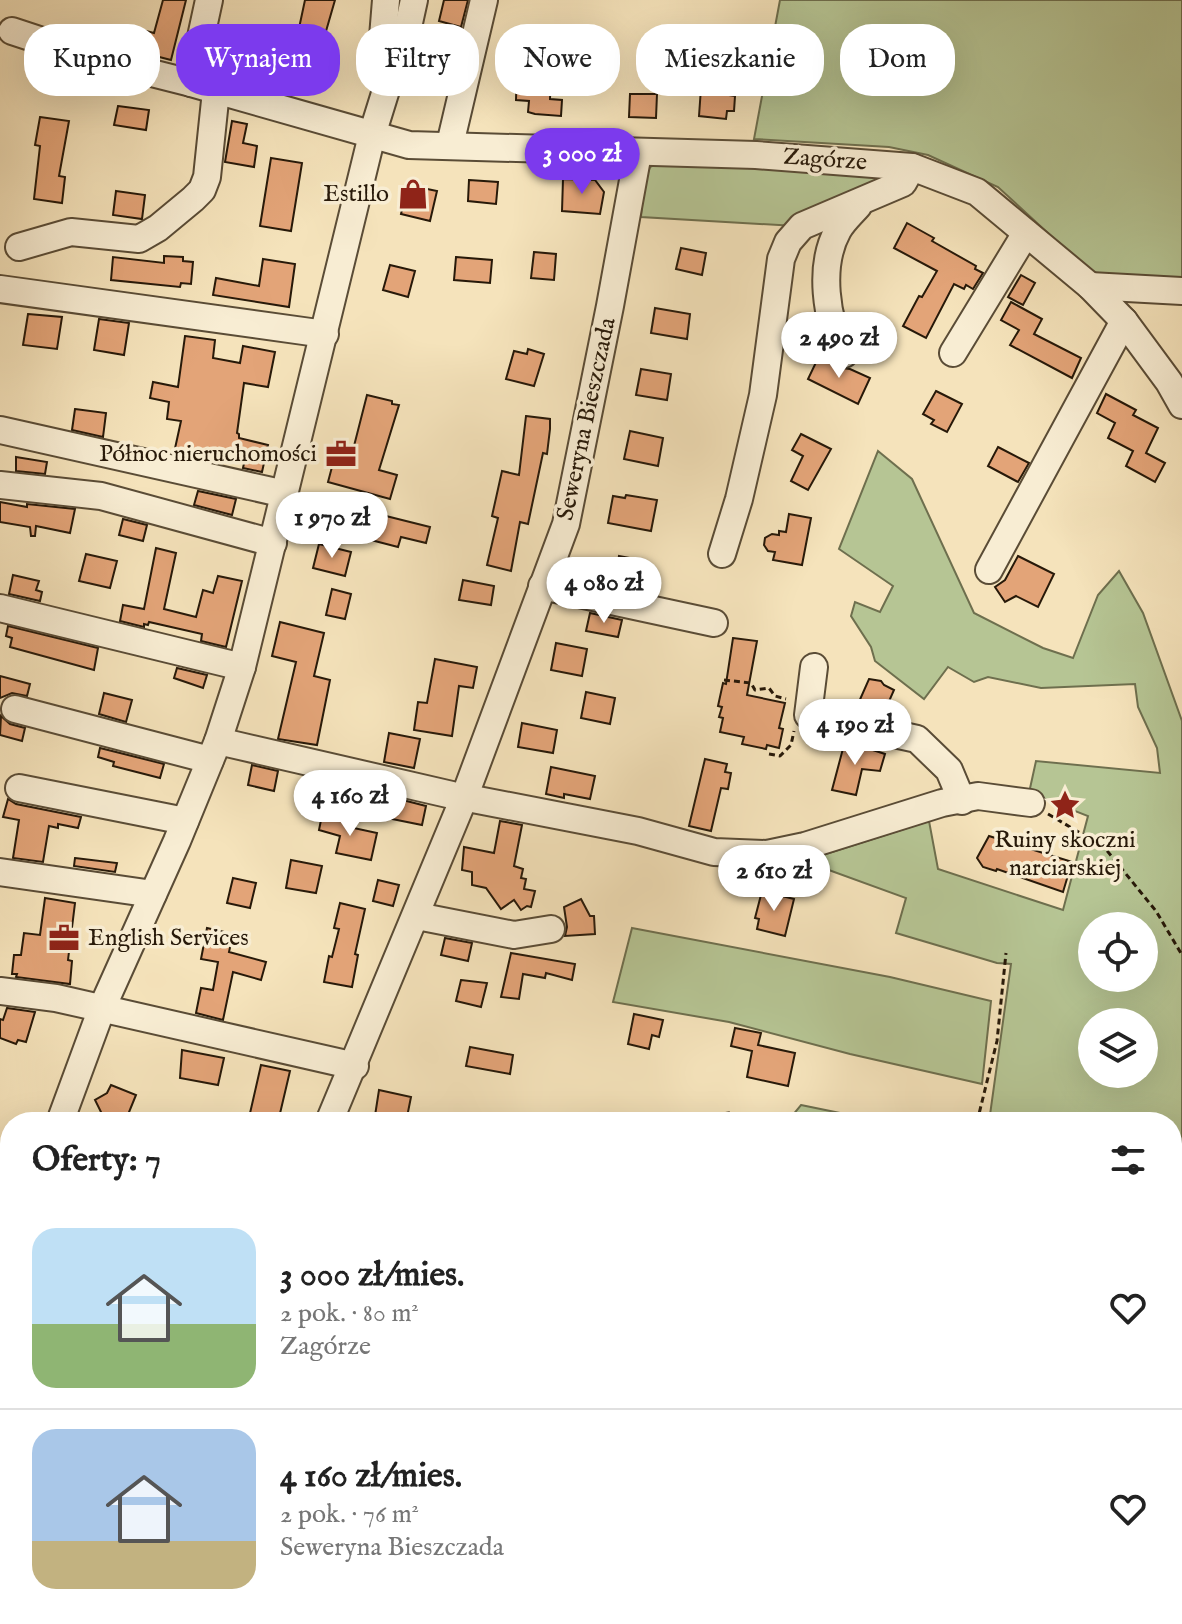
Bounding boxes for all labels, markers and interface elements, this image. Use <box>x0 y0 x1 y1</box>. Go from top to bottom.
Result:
chip: Kupno <box>24 24 160 96</box>
chip: Wynajem <box>176 24 340 96</box>
chip: Filtry <box>356 24 479 96</box>
chip: Nowe <box>495 24 620 96</box>
chip: Mieszkanie <box>636 24 824 96</box>
chip: Dom <box>840 24 955 96</box>
pin: 3 000 zł <box>499 128 665 196</box>
text: 3 000 zł <box>543 137 621 170</box>
street label: Zagórze <box>782 142 868 178</box>
shop icon: Estillo <box>396 177 430 211</box>
place label: Estillo <box>323 179 389 210</box>
pin: 2 490 zł <box>756 312 922 380</box>
street label: Seweryna Bieszczada <box>550 314 624 523</box>
text: 2 490 zł <box>799 321 879 354</box>
office icon: Północ nieruchomości <box>324 437 358 471</box>
place label: Północ nieruchomości <box>99 439 317 470</box>
pin: 1 970 zł <box>249 492 415 560</box>
text: 1 970 zł <box>294 501 370 534</box>
pin: 4 080 zł <box>521 557 687 625</box>
text: 4 080 zł <box>565 566 644 599</box>
pin: 4 190 zł <box>772 699 938 767</box>
text: 4 190 zł <box>816 708 894 741</box>
pin: 4 160 zł <box>267 770 433 838</box>
text: 4 160 zł <box>312 779 388 812</box>
place icon: Ruiny skoczni narciarskiej <box>1048 788 1082 822</box>
place label: Ruiny skoczni narciarskiej <box>994 825 1136 884</box>
pin: 2 610 zł <box>691 845 857 913</box>
text: 2 610 zł <box>736 854 812 887</box>
map controls <box>1078 912 1158 1088</box>
button: locate <box>1078 912 1158 992</box>
office icon: English Services <box>47 921 81 955</box>
place label: English Services <box>88 923 249 954</box>
button: layers <box>1078 1008 1158 1088</box>
icon: filters <box>1106 1138 1150 1182</box>
text: Oferty: 7 <box>32 1139 161 1182</box>
text: 3 000 zł/mies. <box>280 1254 464 1297</box>
icon: home <box>96 1260 192 1356</box>
icon: heart <box>1106 1286 1150 1330</box>
text: 2 pok. · 80 m² <box>280 1297 419 1330</box>
text: Zagórze <box>280 1330 371 1363</box>
text: 4 160 zł/mies. <box>280 1455 462 1498</box>
icon: home <box>96 1461 192 1557</box>
icon: heart <box>1106 1487 1150 1531</box>
text: 2 pok. · 76 m² <box>280 1498 419 1531</box>
text: Seweryna Bieszczada <box>280 1531 504 1564</box>

